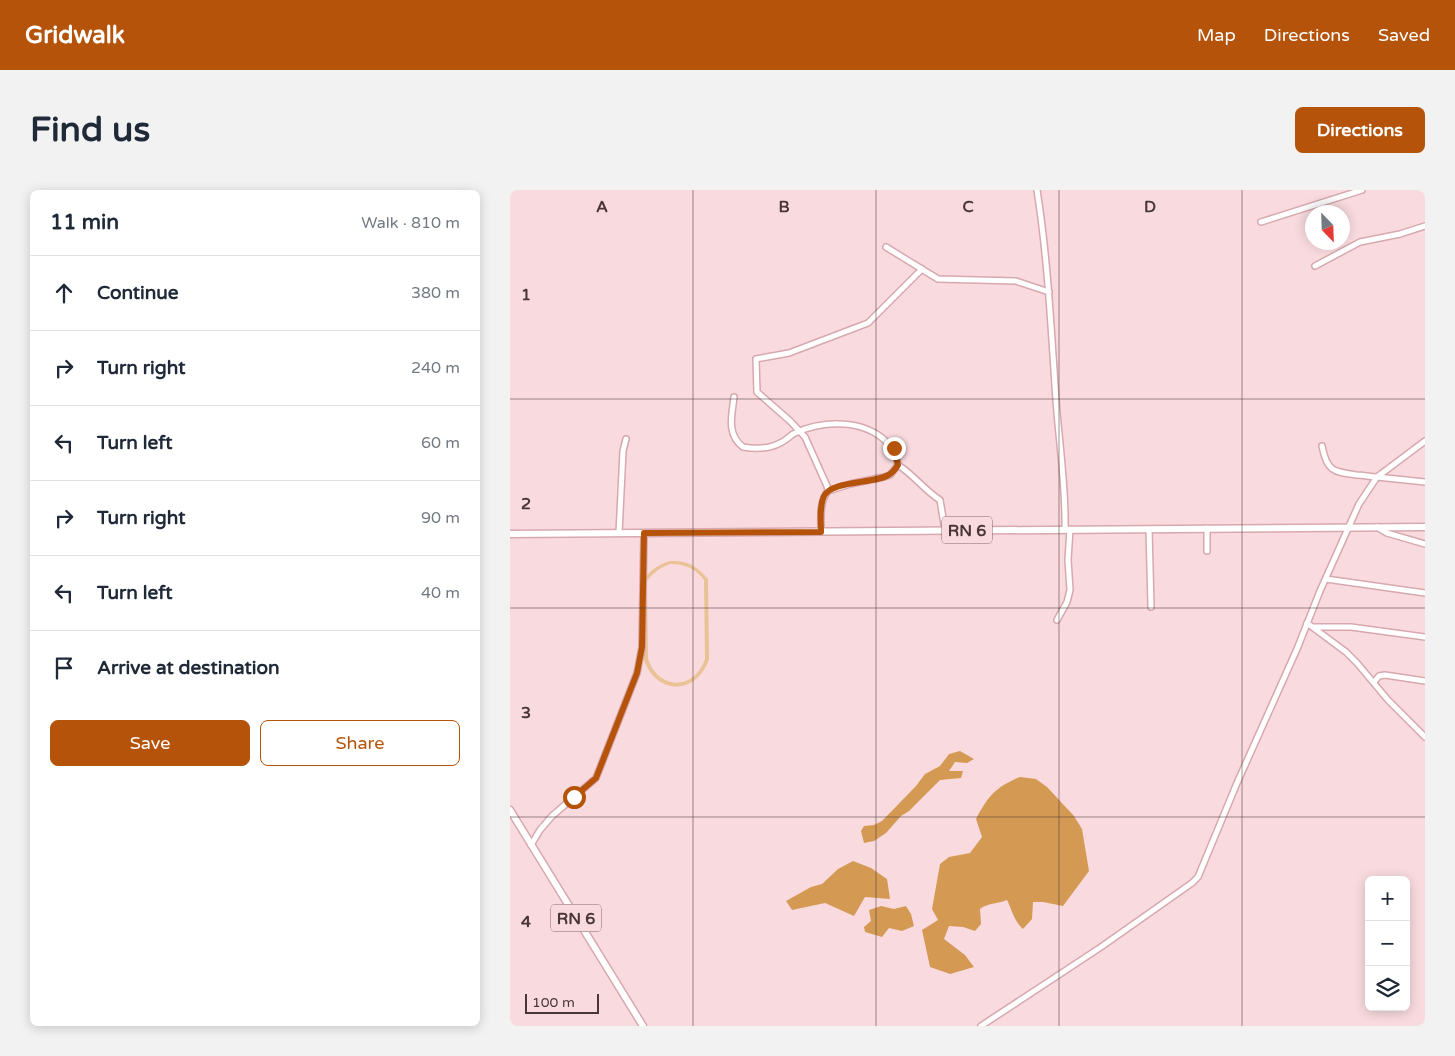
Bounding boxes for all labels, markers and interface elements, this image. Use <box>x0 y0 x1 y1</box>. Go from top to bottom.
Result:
text: Gridwalk <box>25 21 125 50</box>
text: Map <box>1197 24 1236 46</box>
text: Directions <box>1264 24 1350 46</box>
text: Saved <box>1378 24 1430 46</box>
button: Directions <box>1295 107 1425 153</box>
text: Find us <box>30 109 150 151</box>
text: A <box>596 197 608 217</box>
text: B <box>778 197 790 217</box>
text: C <box>962 197 974 217</box>
text: D <box>1144 197 1156 217</box>
north arrow <box>1305 205 1350 250</box>
text: 11 min <box>50 210 119 235</box>
text: Walk · 810 m <box>361 213 460 233</box>
icon: ahead <box>50 279 78 307</box>
text: Continue <box>97 282 179 304</box>
text: 380 m <box>411 283 460 303</box>
text: 1 <box>521 285 531 305</box>
icon: right <box>50 354 78 382</box>
text: Turn right <box>97 357 185 379</box>
text: 240 m <box>411 358 460 378</box>
icon: left <box>50 429 78 457</box>
text: Turn left <box>97 432 173 454</box>
text: 60 m <box>421 433 460 453</box>
route end <box>883 437 906 460</box>
text: 2 <box>521 494 531 514</box>
icon: right <box>50 504 78 532</box>
text: Turn right <box>97 507 185 529</box>
text: 90 m <box>421 508 460 528</box>
road number: RN 6 <box>942 516 992 544</box>
icon: left <box>50 579 78 607</box>
text: Turn left <box>97 582 173 604</box>
text: 40 m <box>421 583 460 603</box>
icon: arrive <box>50 654 78 682</box>
text: Arrive at destination <box>97 657 280 679</box>
text: 3 <box>521 703 531 723</box>
button: Save <box>50 720 250 766</box>
button: Share <box>260 720 460 766</box>
route start <box>563 786 586 809</box>
map controls <box>1365 876 1410 1011</box>
button: + <box>1365 876 1410 921</box>
road number: RN 6 <box>551 904 601 931</box>
text: 4 <box>521 912 531 932</box>
button: − <box>1365 921 1410 966</box>
button: layers <box>1365 966 1410 1011</box>
scale bar <box>525 991 599 1014</box>
text: 100 m <box>532 994 575 1011</box>

